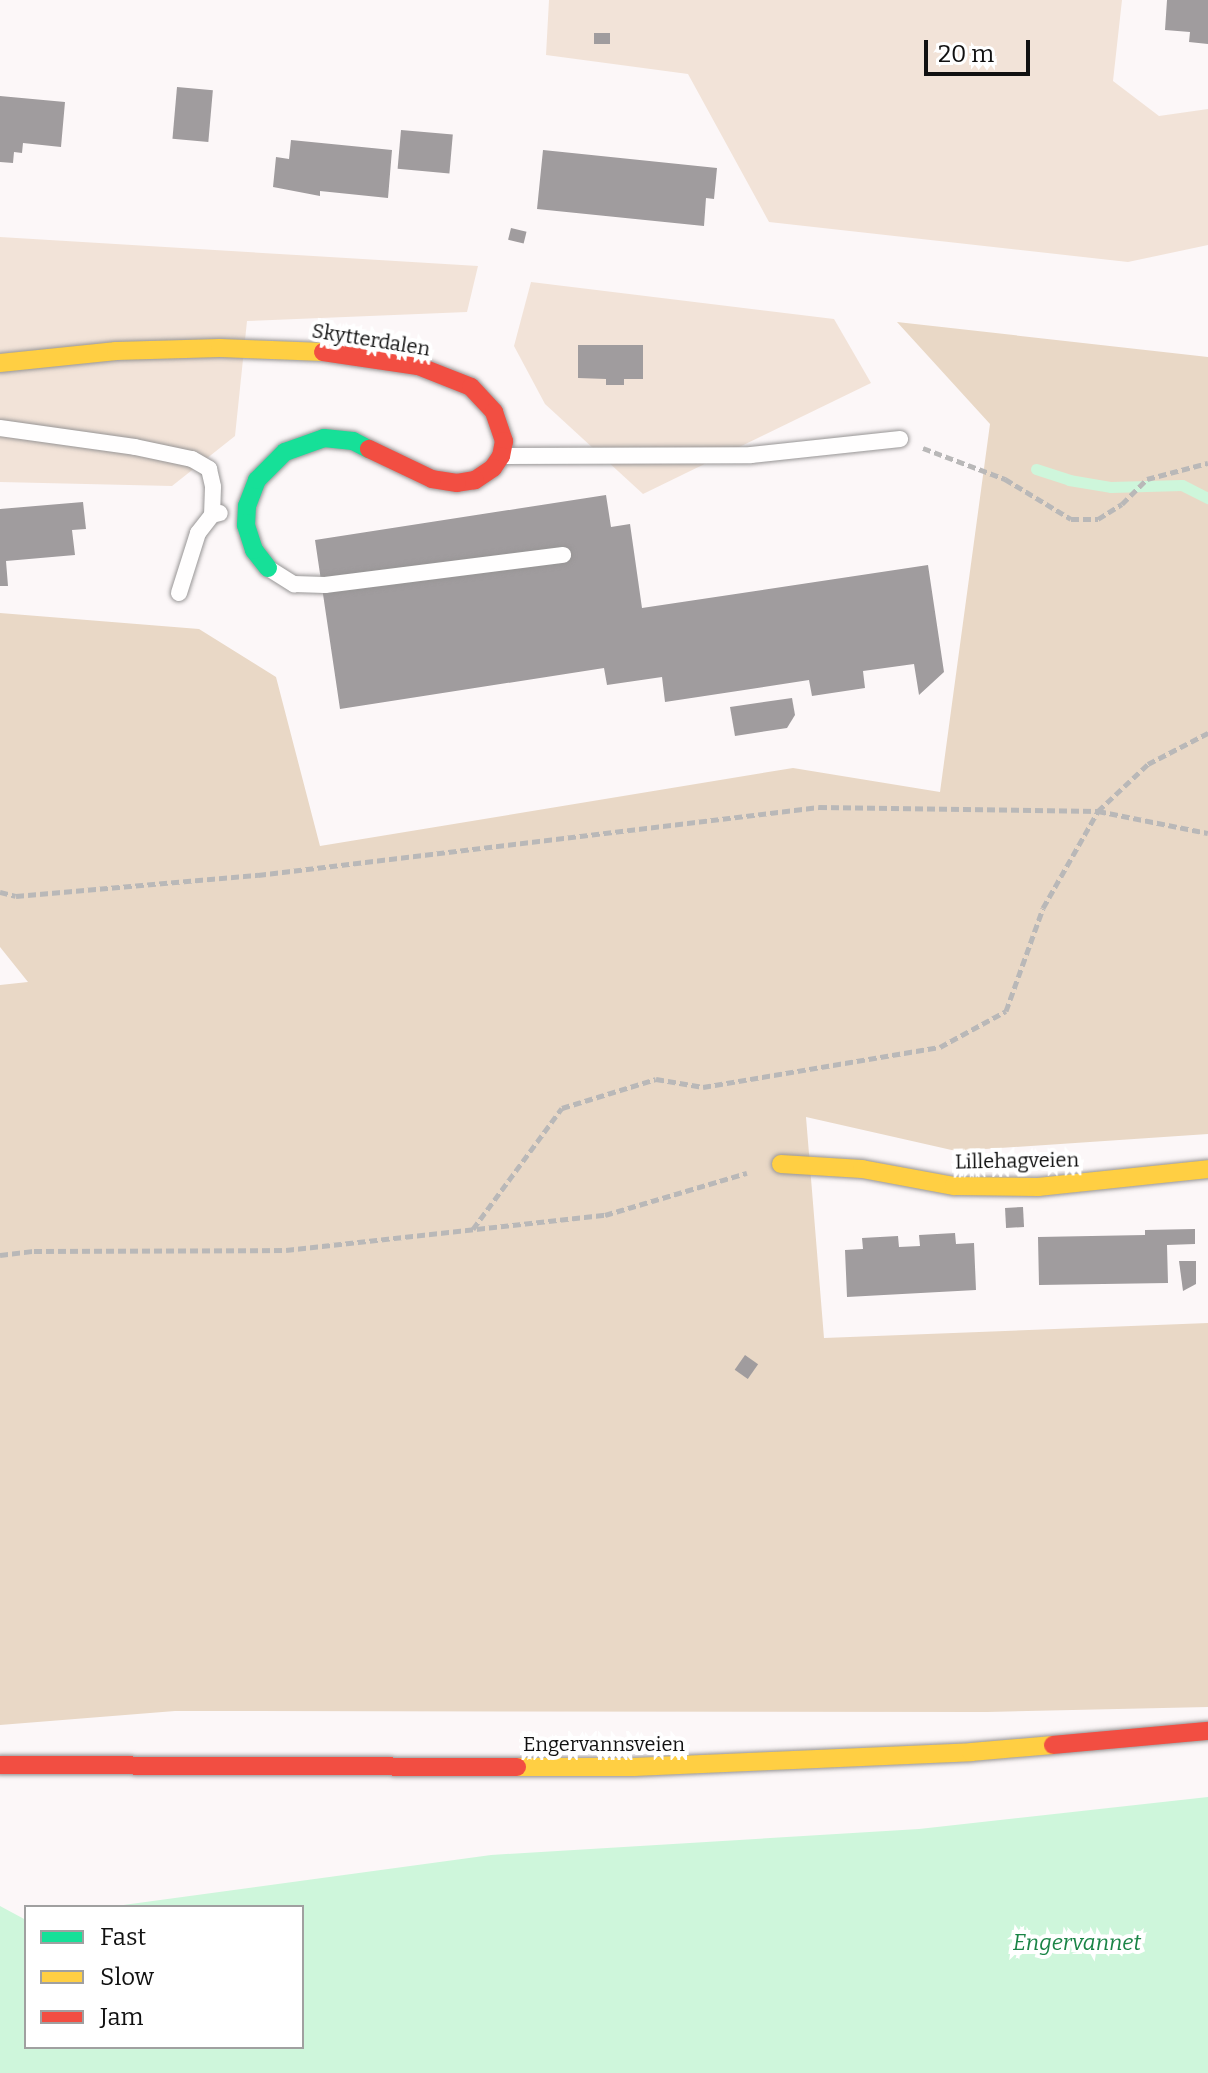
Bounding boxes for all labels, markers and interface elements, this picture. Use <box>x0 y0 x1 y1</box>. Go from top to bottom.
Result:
scale bar <box>928 24 1034 74</box>
text: 20 m <box>938 40 994 68</box>
street label: Skytterdalen <box>310 319 432 361</box>
street label: Lillehagveien <box>955 1148 1079 1174</box>
street label: Engervannsveien <box>523 1732 685 1756</box>
legend <box>24 1905 304 2049</box>
text: Fast <box>100 1923 146 1951</box>
water label: Engervannet <box>1013 1930 1141 1956</box>
text: Slow <box>100 1963 154 1991</box>
text: Jam <box>100 2003 143 2031</box>

